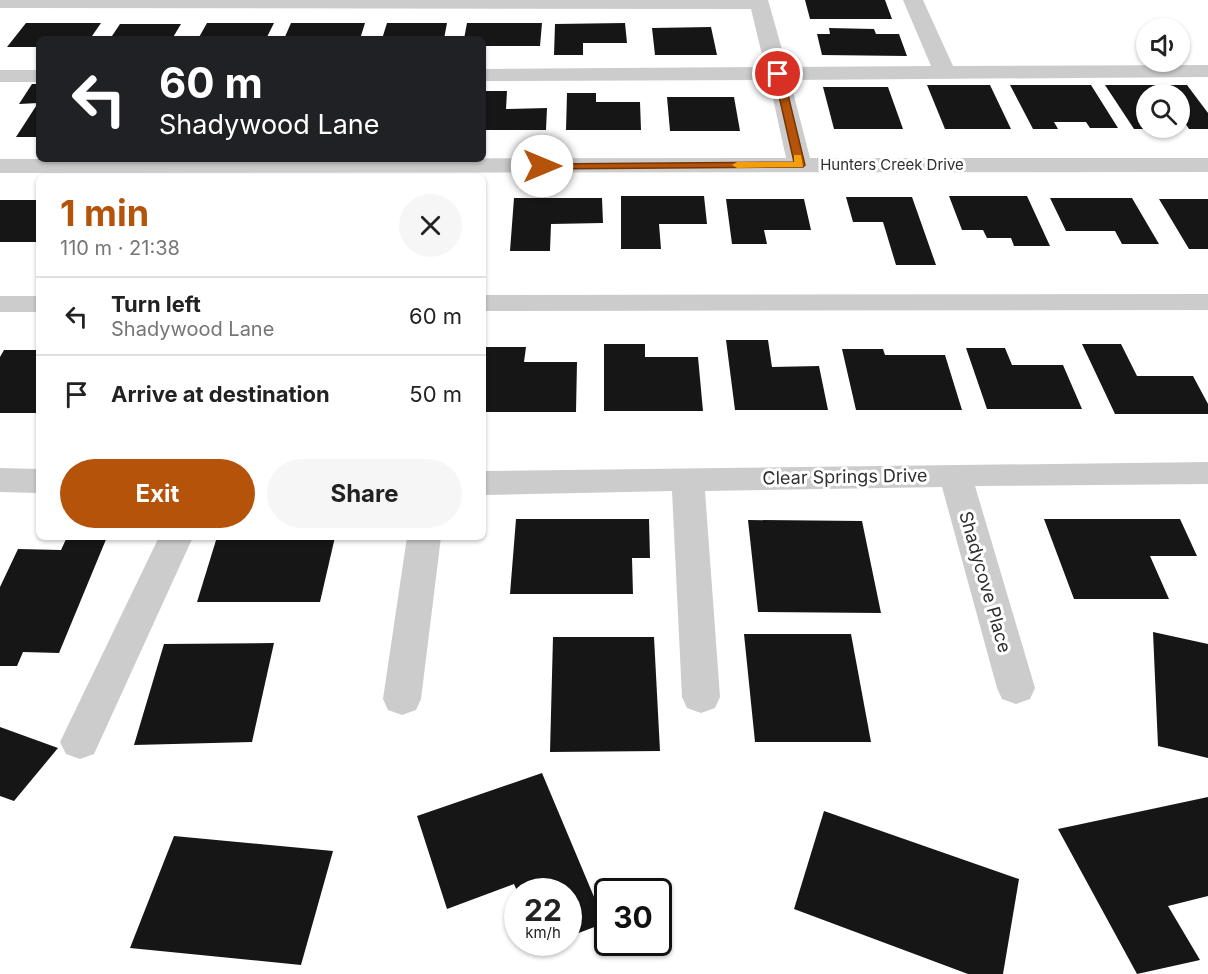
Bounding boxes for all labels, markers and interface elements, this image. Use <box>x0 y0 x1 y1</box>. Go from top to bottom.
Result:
map controls <box>1136 18 1190 138</box>
button: sound <box>1136 18 1190 72</box>
pin <box>752 48 803 99</box>
text: 60 m <box>159 57 263 108</box>
icon: arrive <box>761 57 794 90</box>
icon: left <box>60 60 138 138</box>
button: search <box>1136 84 1190 138</box>
text: Shadywood Lane <box>159 108 380 141</box>
position arrow <box>510 134 574 198</box>
street label: Hunters Creek Drive <box>820 155 964 174</box>
text: 1 min <box>60 191 149 235</box>
button: close <box>399 194 462 257</box>
text: 110 m · 21:38 <box>60 236 180 260</box>
text: Turn left <box>111 291 201 317</box>
icon: left <box>60 300 93 333</box>
text: 60 m <box>409 303 462 329</box>
text: Shadywood Lane <box>111 317 274 341</box>
icon: arrive <box>60 378 93 411</box>
text: Arrive at destination <box>111 381 330 407</box>
text: 50 m <box>409 381 462 407</box>
button: Exit <box>60 459 255 528</box>
button: Share <box>267 459 462 528</box>
street label: Clear Springs Drive <box>762 465 928 488</box>
street label: Shadycove Place <box>955 509 1016 655</box>
speed limit sign: 30 <box>594 878 672 956</box>
text: 22 <box>524 892 562 928</box>
text: km/h <box>525 923 561 942</box>

